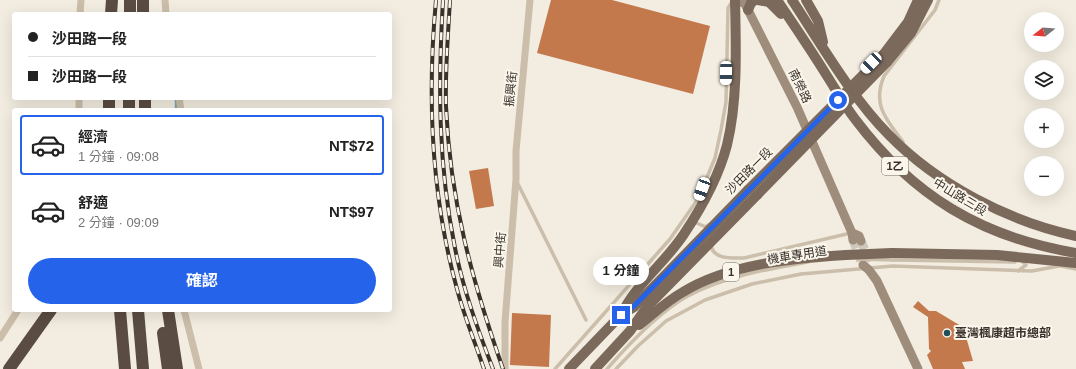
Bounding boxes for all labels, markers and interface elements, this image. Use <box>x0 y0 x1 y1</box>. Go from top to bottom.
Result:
north arrow <box>1024 12 1064 52</box>
map controls <box>1024 12 1064 196</box>
text: 沙田路一段 <box>52 30 127 47</box>
car <box>858 50 884 76</box>
button: layers <box>1024 60 1064 100</box>
car <box>720 61 732 85</box>
street label: 南榮路 <box>786 67 814 105</box>
text: 沙田路一段 <box>52 68 127 85</box>
street label: 振興街 <box>502 70 520 108</box>
route start <box>829 91 847 109</box>
button: + <box>1024 108 1064 148</box>
icon: car <box>30 127 66 163</box>
text: 經濟 <box>78 128 108 145</box>
text: NT$72 <box>329 137 374 154</box>
street label: 沙田路一段 <box>723 145 775 197</box>
text: 1 分鐘 · 09:08 <box>78 149 159 164</box>
button: − <box>1024 156 1064 196</box>
road number: 1乙 <box>882 157 908 175</box>
car <box>692 176 712 202</box>
street label: 中山路三段 <box>931 176 989 218</box>
icon: car <box>30 193 66 229</box>
text: 舒適 <box>78 194 108 211</box>
text: NT$97 <box>329 203 374 220</box>
text: 2 分鐘 · 09:09 <box>78 215 159 230</box>
street label: 興中街 <box>491 231 509 269</box>
street label: 機車專用道 <box>766 243 828 267</box>
callout: 1 分鐘 <box>593 257 649 285</box>
button: 確認 <box>28 258 376 304</box>
text: 1 分鐘 <box>603 263 639 278</box>
road number: 1 <box>723 263 739 281</box>
route end <box>612 306 630 324</box>
place label: 臺灣楓康超市總部 <box>955 326 1051 340</box>
marker: 臺灣楓康超市總部 <box>942 328 952 338</box>

